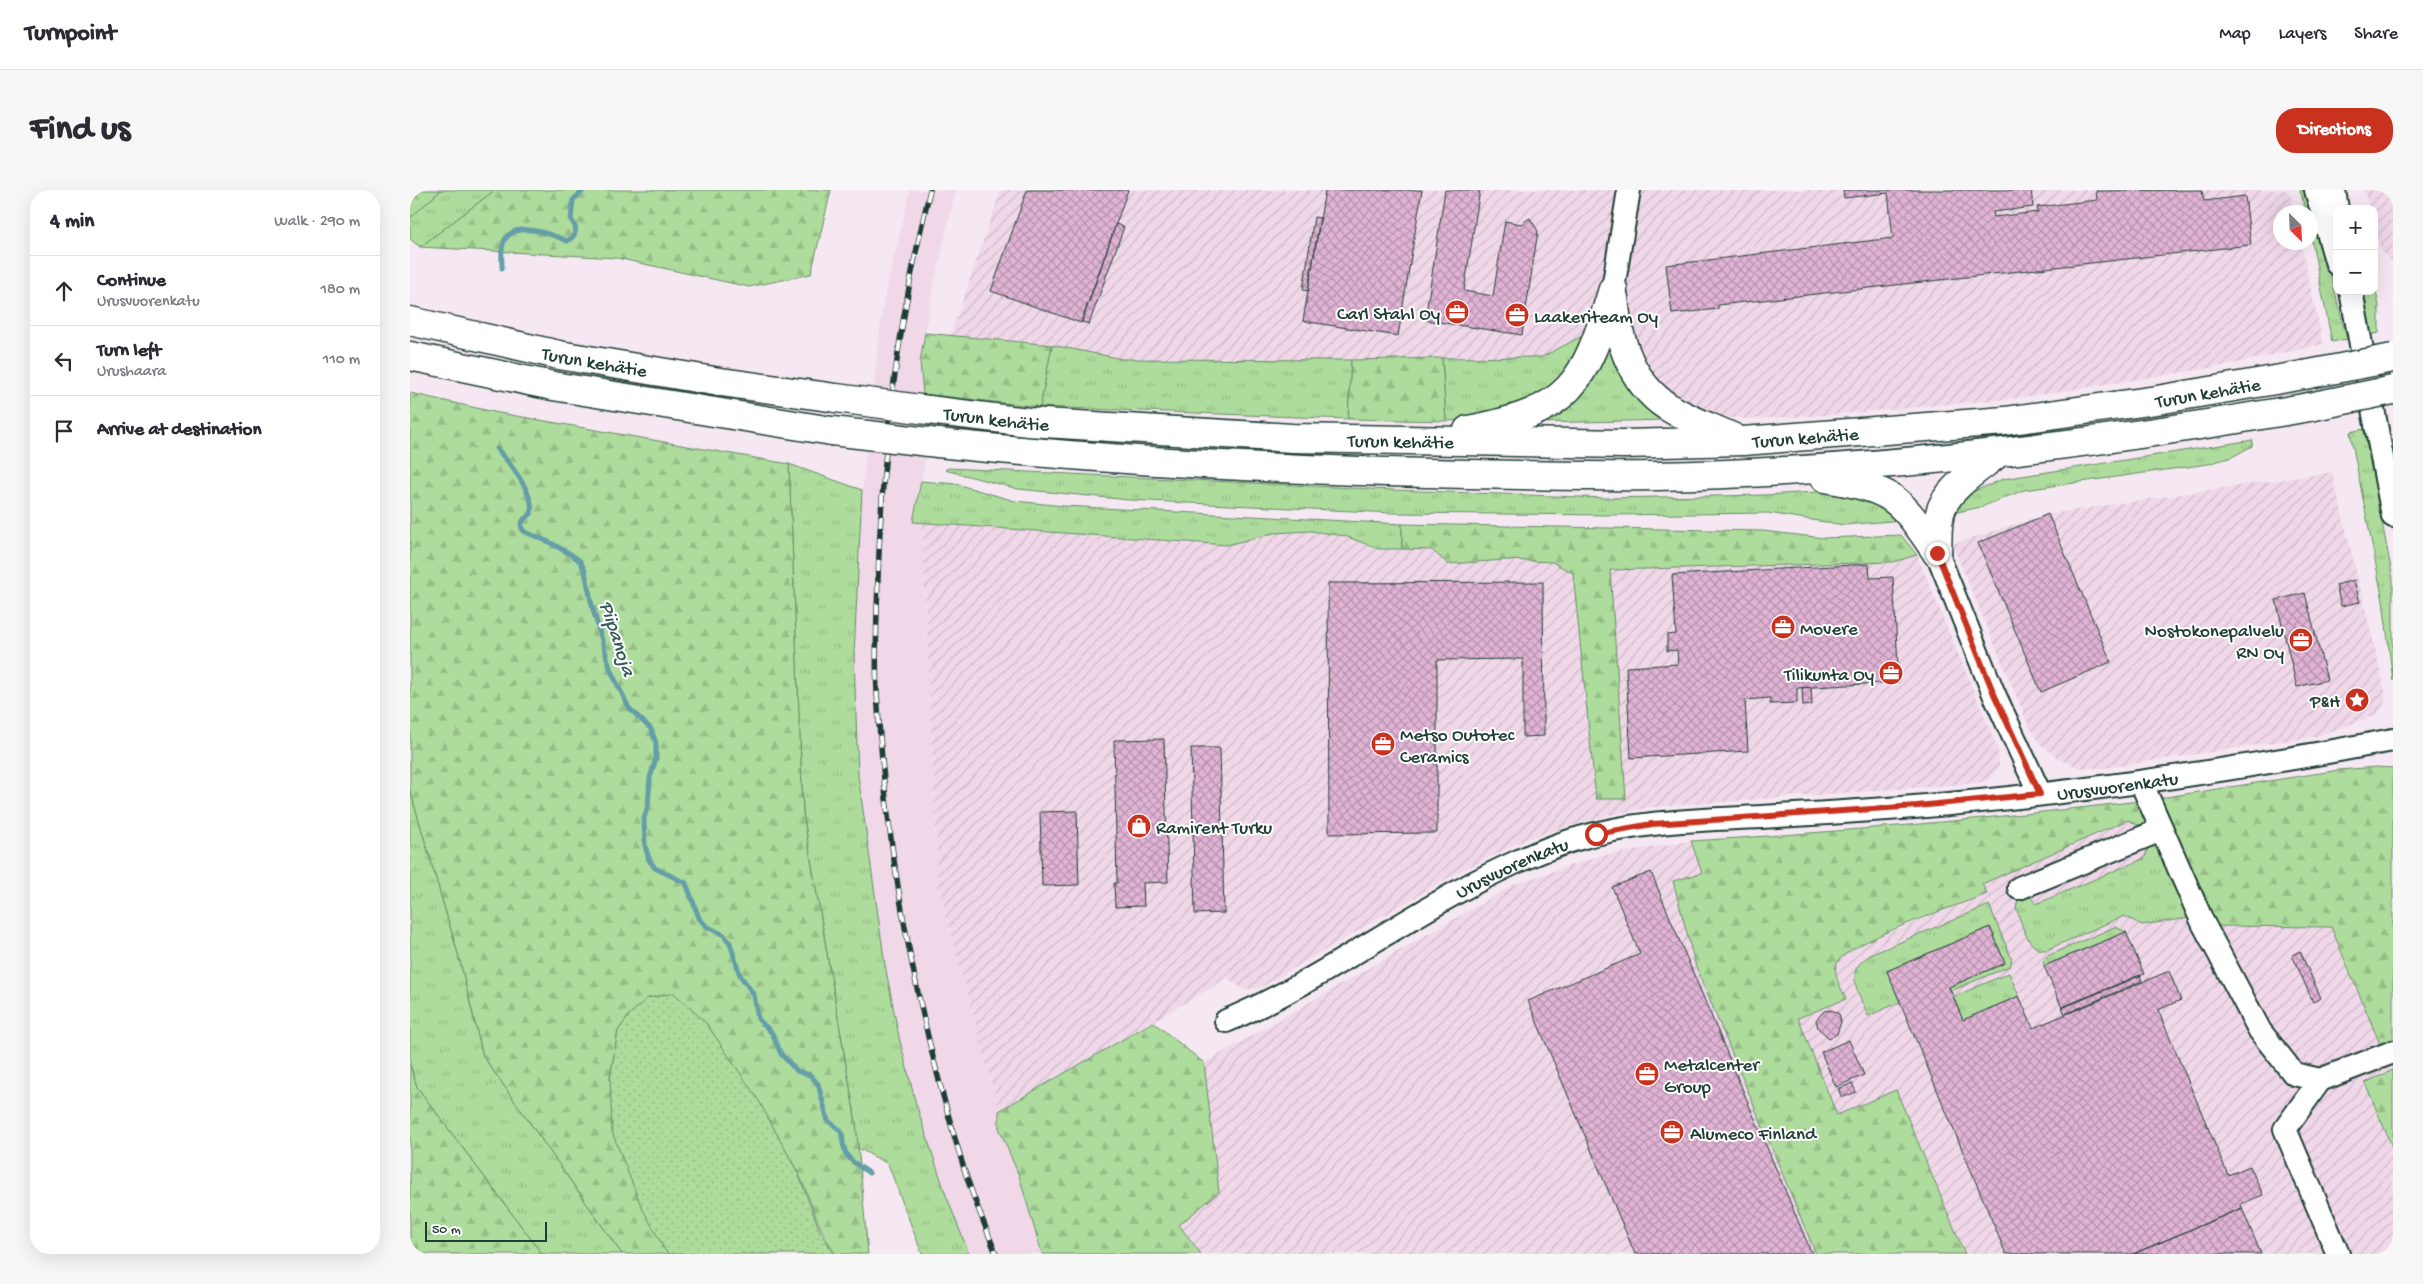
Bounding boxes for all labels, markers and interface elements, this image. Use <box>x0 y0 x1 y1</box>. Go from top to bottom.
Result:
text: Turnpoint <box>25 20 116 49</box>
text: Map <box>2219 24 2251 45</box>
text: Layers <box>2279 24 2326 45</box>
text: Share <box>2354 24 2398 45</box>
button: Directions <box>2276 108 2393 153</box>
text: Find us <box>30 110 130 151</box>
north arrow <box>2273 205 2318 250</box>
map controls <box>2333 205 2378 295</box>
button: + <box>2333 205 2378 250</box>
text: 4 min <box>50 210 94 235</box>
text: Walk · 290 m <box>274 213 360 232</box>
button: − <box>2333 250 2378 295</box>
text: Continue <box>97 270 166 293</box>
icon: ahead <box>50 277 78 305</box>
text: 180 m <box>321 281 360 300</box>
text: Urusvuorenkatu <box>97 293 200 312</box>
office icon: Carl Stahl Oy <box>1444 299 1470 325</box>
office icon: Laakeriteam Oy <box>1504 302 1530 328</box>
place label: Carl Stahl Oy <box>1337 304 1441 327</box>
place label: Laakeriteam Oy <box>1534 307 1659 330</box>
text: Turn left <box>97 340 161 363</box>
street label: Turun kehätie <box>538 343 649 385</box>
icon: left <box>50 347 78 375</box>
text: 110 m <box>323 351 360 370</box>
text: Urushaara <box>97 363 166 382</box>
street label: Turun kehätie <box>2153 375 2263 415</box>
street label: Turun kehätie <box>941 404 1050 438</box>
icon: arrive <box>50 417 78 445</box>
text: Arrive at destination <box>97 419 261 442</box>
street label: Turun kehätie <box>1751 424 1860 455</box>
street label: Turun kehätie <box>1346 431 1454 456</box>
route end <box>1926 542 1949 565</box>
water label: Piipanoja <box>593 599 639 681</box>
office icon: Movere <box>1770 614 1796 640</box>
place label: Movere <box>1800 619 1858 642</box>
place label: Nostokonepalvelu RN Oy <box>2145 621 2285 666</box>
office icon: Nostokonepalvelu RN Oy <box>2288 627 2314 653</box>
office icon: Tilikunta Oy <box>1878 660 1904 686</box>
place label: Tilikunta Oy <box>1783 665 1875 688</box>
place icon: P&H <box>2344 687 2370 713</box>
place label: P&H <box>2309 692 2340 715</box>
place label: Metso Outotec Ceramics <box>1400 725 1515 770</box>
office icon: Metso Outotec Ceramics <box>1370 731 1396 757</box>
street label: Urusvuorenkatu <box>2056 769 2180 808</box>
shop icon: Ramirent Turku <box>1126 813 1152 839</box>
place label: Ramirent Turku <box>1156 818 1272 841</box>
route start <box>1585 823 1608 846</box>
street label: Urusvuorenkatu <box>1452 834 1572 906</box>
place label: Metalcenter Group <box>1664 1055 1761 1100</box>
office icon: Metalcenter Group <box>1634 1061 1660 1087</box>
office icon: Alumeco Finland <box>1659 1119 1685 1145</box>
place label: Alumeco Finland <box>1690 1124 1818 1147</box>
scale bar <box>425 1219 548 1242</box>
text: 50 m <box>432 1222 461 1239</box>

